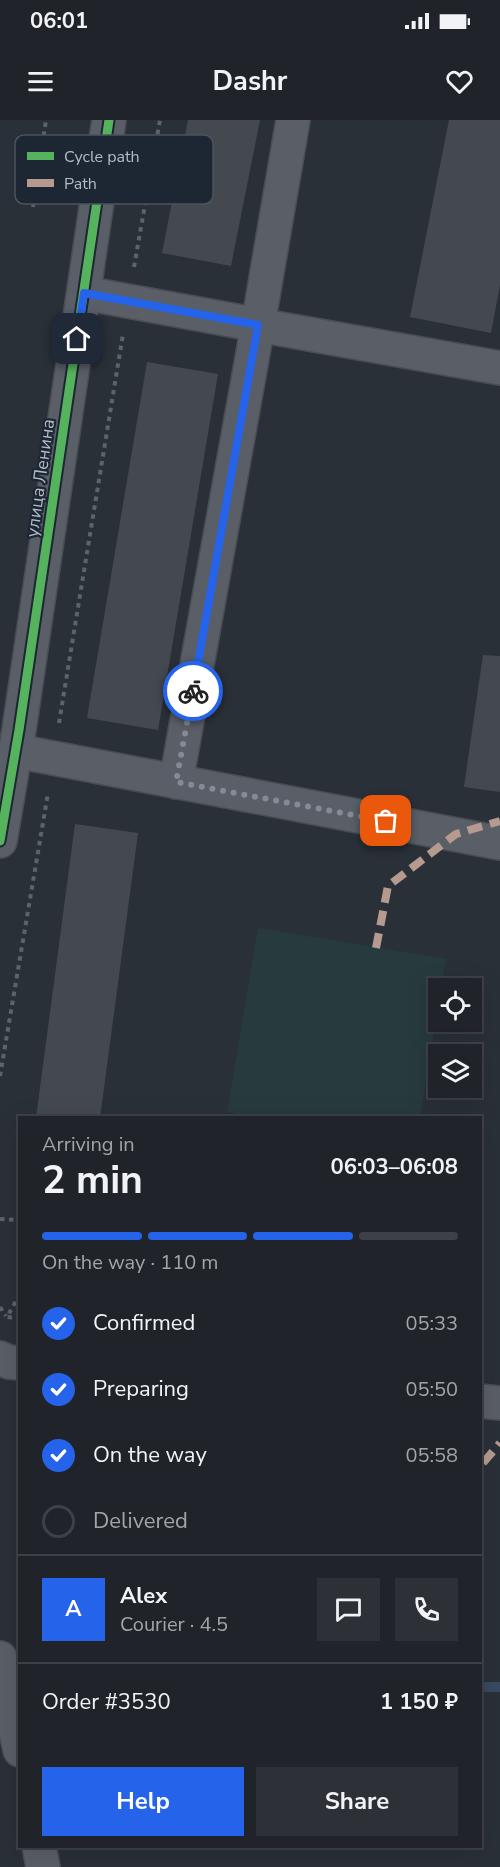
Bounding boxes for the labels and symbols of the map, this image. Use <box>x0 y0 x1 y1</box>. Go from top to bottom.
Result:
legend <box>15 135 213 204</box>
text: Cycle path <box>64 146 140 168</box>
text: Path <box>64 173 97 195</box>
pin <box>51 313 102 364</box>
street label: улица Ленина <box>20 417 60 539</box>
courier <box>163 661 223 721</box>
pin <box>360 795 411 846</box>

